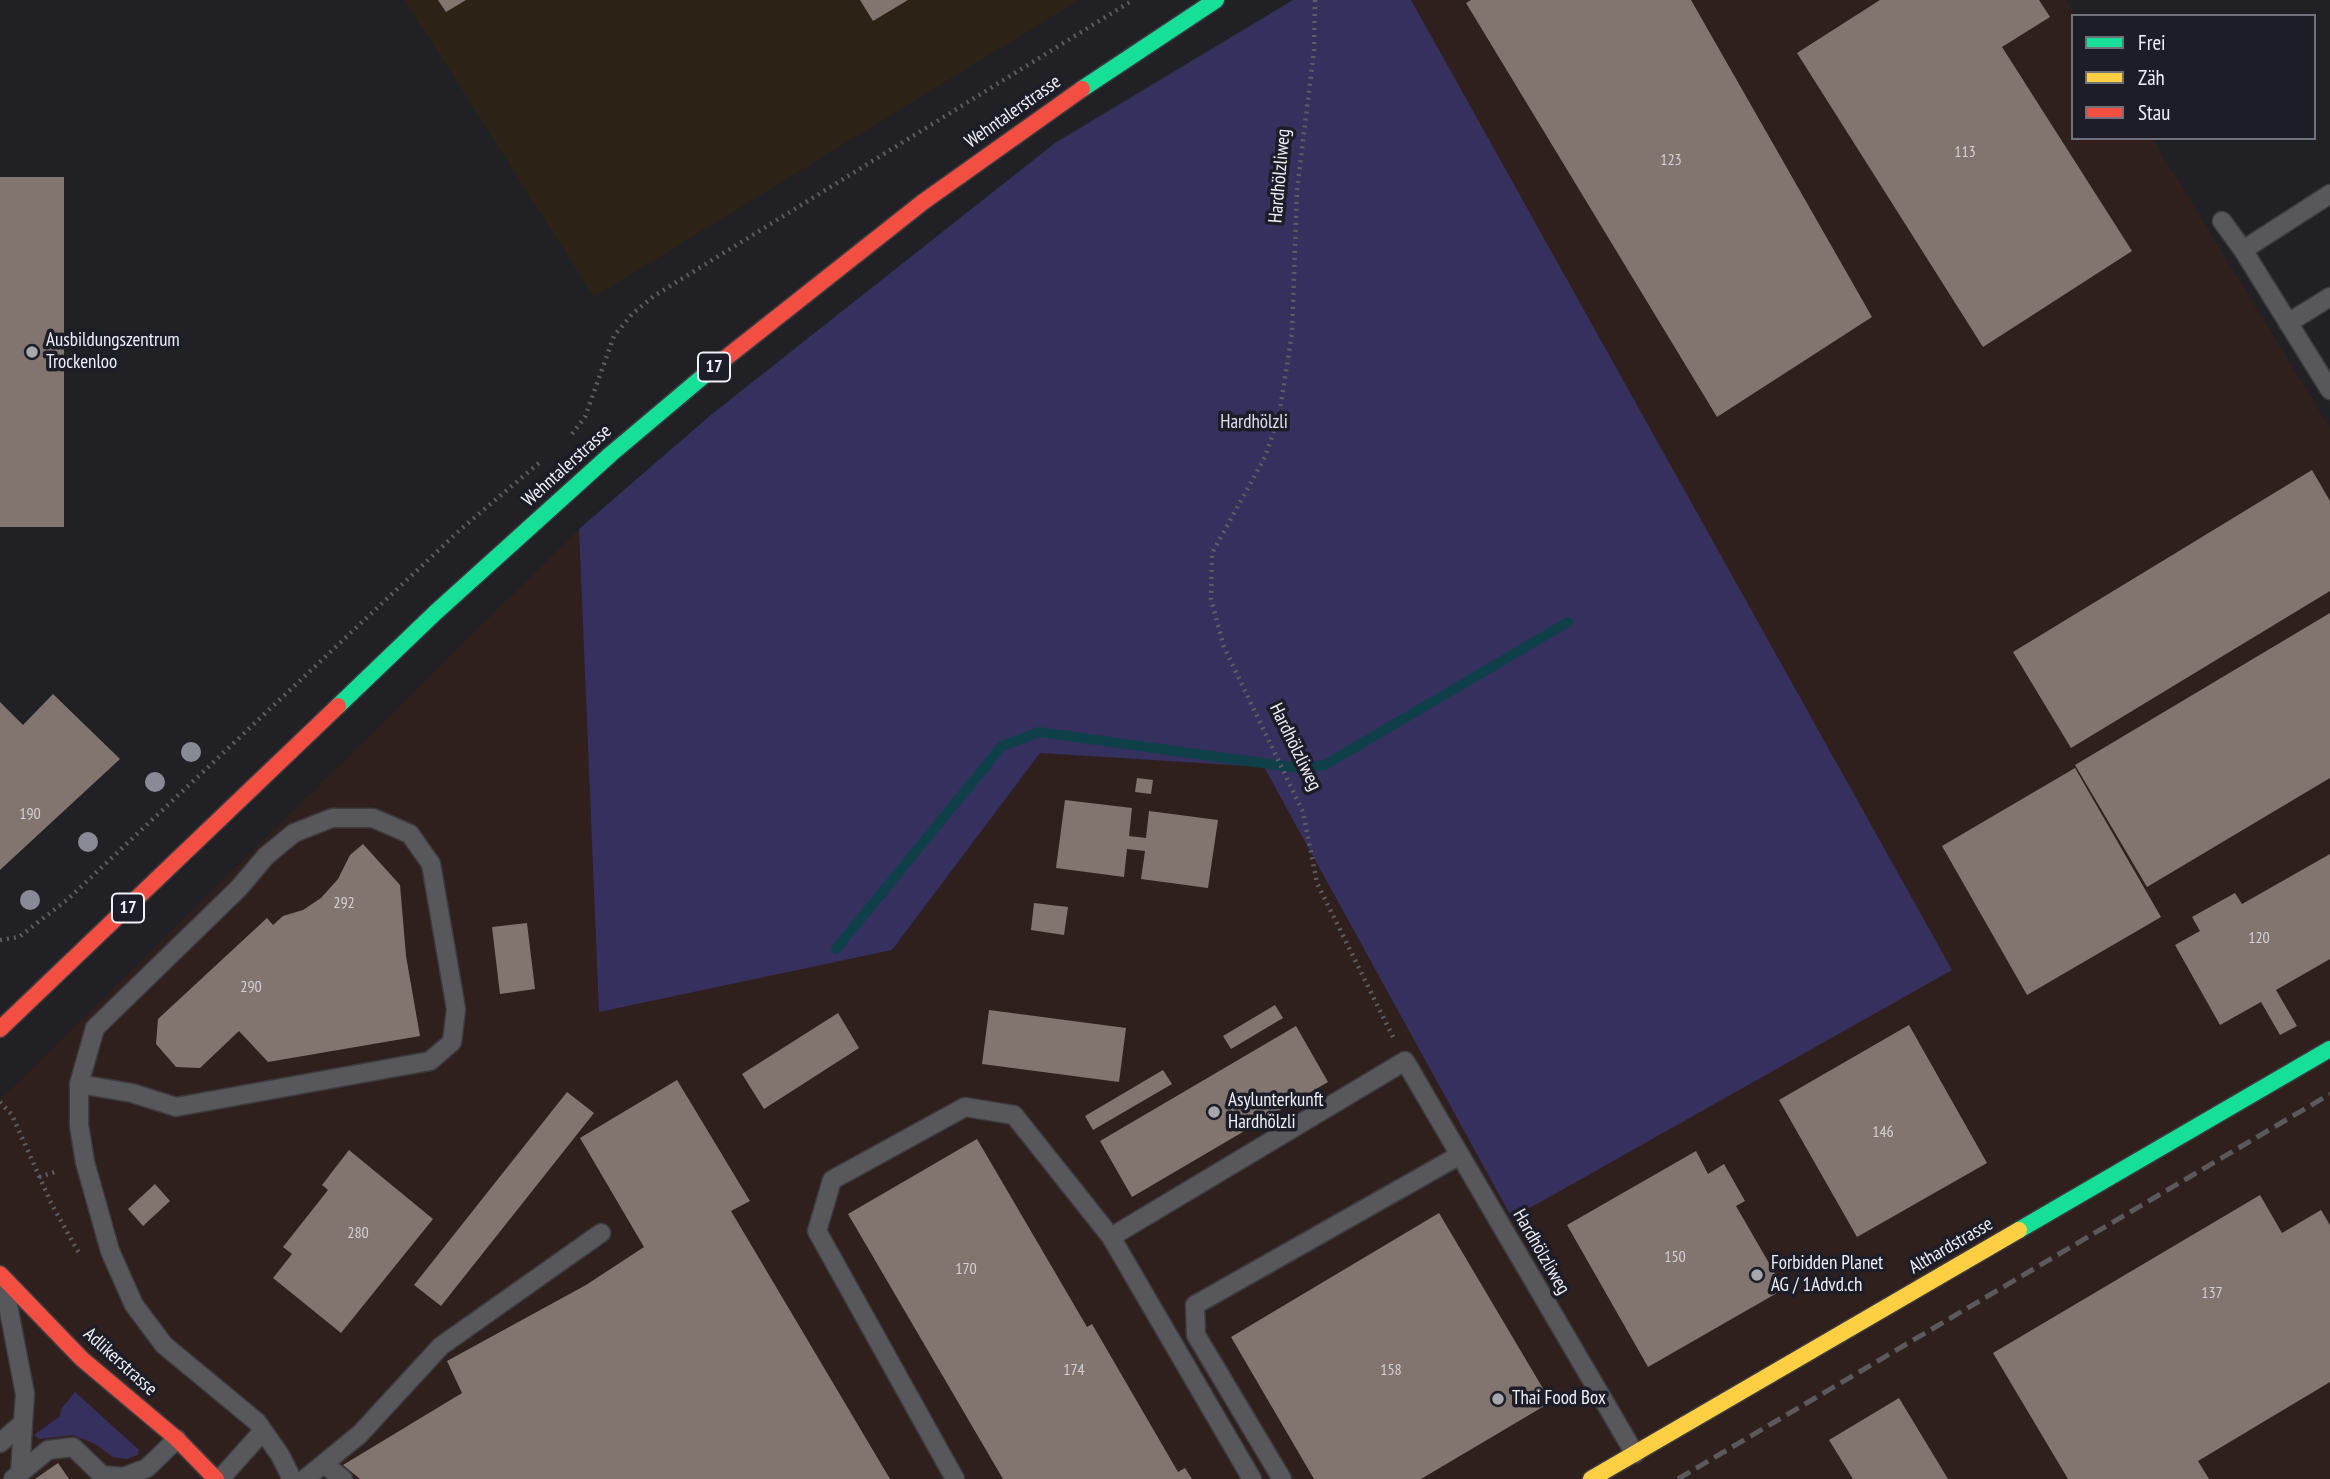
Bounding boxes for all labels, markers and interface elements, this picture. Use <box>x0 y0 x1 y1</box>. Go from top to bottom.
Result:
legend <box>2071 14 2316 140</box>
text: Frei <box>2138 29 2166 56</box>
text: Zäh <box>2138 64 2165 91</box>
street label: Wehntalerstrasse <box>961 71 1065 153</box>
text: Stau <box>2138 99 2170 126</box>
street label: Hardhölzliweg <box>1265 128 1295 224</box>
house number: 113 <box>1954 142 1976 162</box>
house number: 123 <box>1660 150 1682 170</box>
place label: Ausbildungszentrum Trockenloo <box>46 330 180 374</box>
marker: Ausbildungszentrum Trockenloo <box>24 344 40 360</box>
road number: 17 <box>698 352 730 382</box>
park label: Hardhölzli <box>1220 412 1288 434</box>
street label: Wehntalerstrasse <box>518 420 616 512</box>
street label: Hardhölzliweg <box>1264 700 1326 794</box>
house number: 190 <box>19 804 41 824</box>
house number: 292 <box>333 893 355 913</box>
road number: 17 <box>112 894 144 923</box>
house number: 120 <box>2248 928 2270 948</box>
house number: 290 <box>240 977 262 997</box>
place label: Asylunterkunft Hardhölzli <box>1228 1090 1324 1134</box>
marker: Asylunterkunft Hardhölzli <box>1206 1104 1222 1120</box>
house number: 146 <box>1872 1122 1894 1142</box>
street label: Hardhölzliweg <box>1507 1205 1575 1299</box>
street label: Althardstrasse <box>1905 1213 1997 1279</box>
house number: 280 <box>347 1223 369 1243</box>
house number: 150 <box>1664 1247 1686 1267</box>
place label: Forbidden Planet AG / 1Advd.ch <box>1771 1253 1883 1297</box>
house number: 170 <box>955 1259 977 1279</box>
marker: Forbidden Planet AG / 1Advd.ch <box>1749 1267 1765 1283</box>
house number: 137 <box>2201 1283 2223 1303</box>
street label: Adlikerstrasse <box>79 1323 161 1401</box>
house number: 174 <box>1063 1360 1085 1380</box>
house number: 158 <box>1380 1360 1402 1380</box>
place label: Thai Food Box <box>1512 1388 1606 1410</box>
marker: Thai Food Box <box>1490 1391 1506 1407</box>

